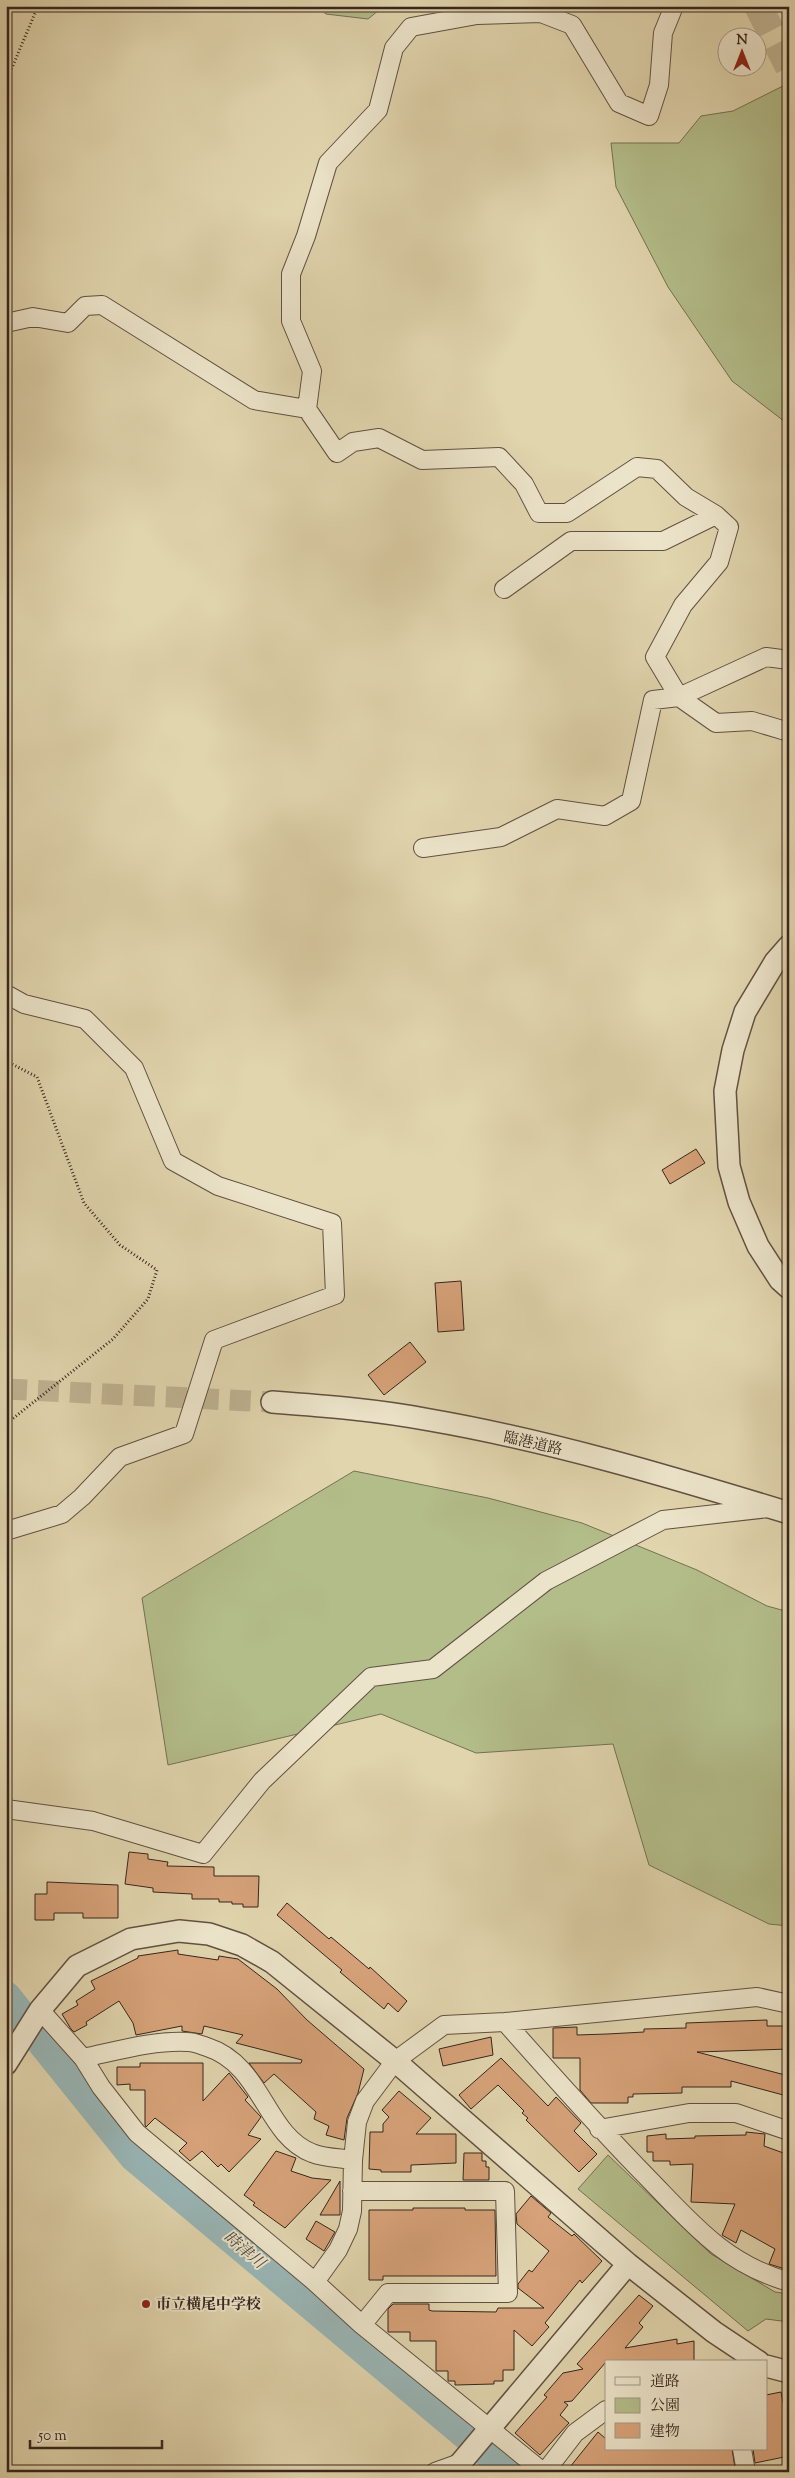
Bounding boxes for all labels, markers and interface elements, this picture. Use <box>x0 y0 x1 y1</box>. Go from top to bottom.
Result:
north arrow <box>718 28 768 78</box>
text: N <box>736 31 748 51</box>
street label: 臨港道路 <box>501 1427 564 1461</box>
water label: 時津川 <box>218 2227 271 2276</box>
place label: 市立横尾中学校 <box>156 2295 261 2316</box>
marker: 市立横尾中学校 <box>140 2298 152 2310</box>
legend <box>605 2360 768 2450</box>
text: 道路 <box>650 2372 680 2393</box>
text: 公園 <box>650 2396 680 2417</box>
scale bar <box>30 2418 162 2450</box>
text: 建物 <box>650 2422 680 2443</box>
text: 50 m <box>37 2426 67 2447</box>

